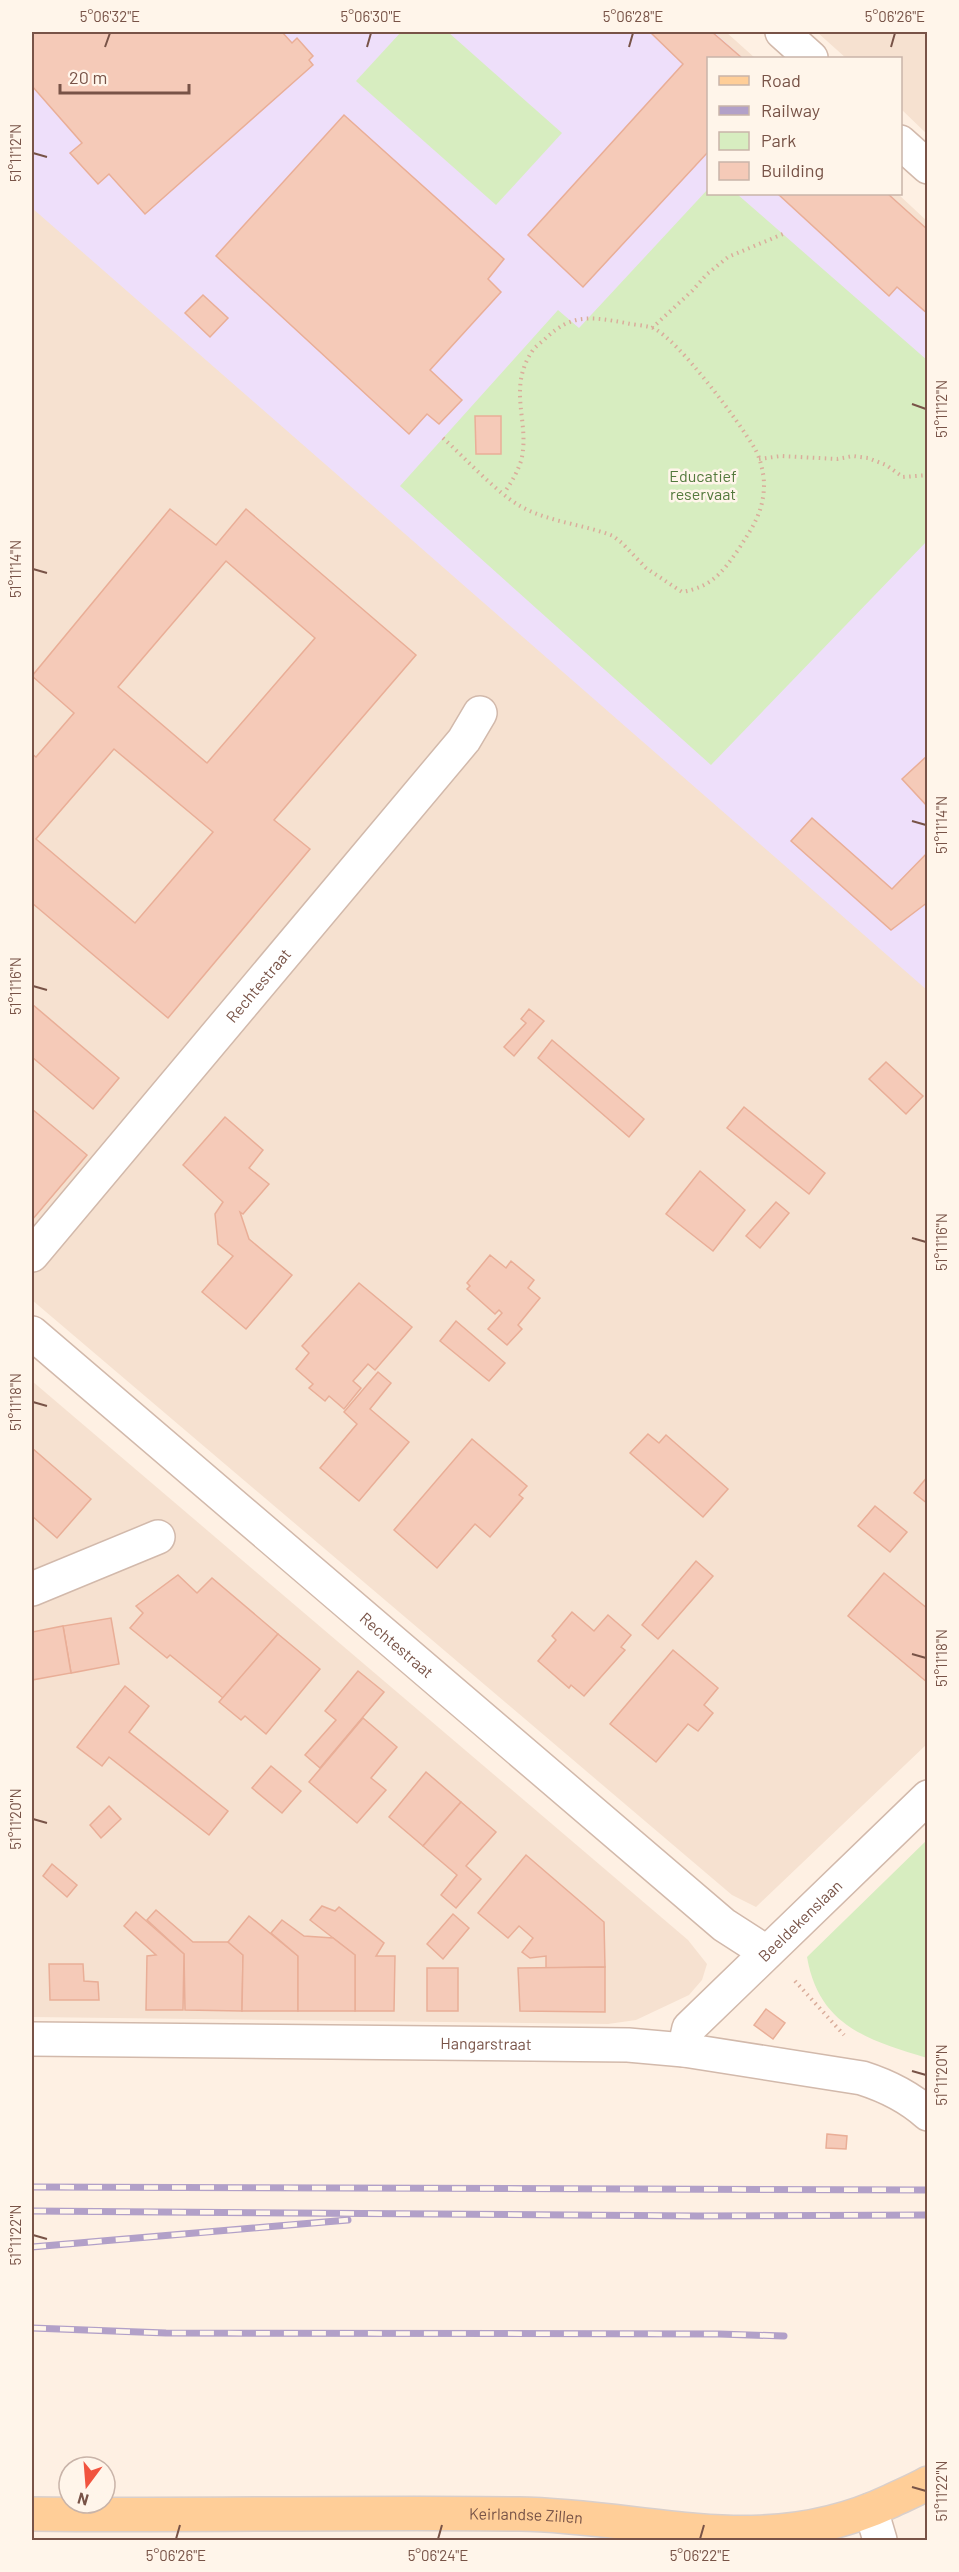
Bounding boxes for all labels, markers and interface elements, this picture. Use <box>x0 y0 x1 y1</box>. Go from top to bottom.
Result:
text: 5°06'32"E <box>80 7 140 25</box>
text: 5°06'30"E <box>341 7 401 25</box>
text: 5°06'28"E <box>603 7 663 25</box>
text: 5°06'26"E <box>865 7 925 25</box>
scale bar <box>60 57 189 95</box>
legend <box>707 57 902 195</box>
text: 20 m <box>69 66 107 88</box>
text: Road <box>761 69 801 91</box>
text: Railway <box>761 99 820 121</box>
text: 51°11'12"N <box>6 124 24 182</box>
text: Park <box>761 129 796 151</box>
text: Building <box>761 159 824 181</box>
text: 51°11'12"N <box>932 380 950 438</box>
park label: Educatief reservaat <box>669 466 737 503</box>
text: 51°11'14"N <box>6 540 24 598</box>
text: 51°11'14"N <box>932 796 950 854</box>
street label: Rechtestraat <box>221 944 294 1026</box>
text: 51°11'16"N <box>6 957 24 1015</box>
text: 51°11'16"N <box>932 1213 950 1271</box>
text: 51°11'18"N <box>6 1373 24 1431</box>
street label: Rechtestraat <box>356 1608 438 1681</box>
text: 51°11'18"N <box>932 1629 950 1687</box>
text: 51°11'20"N <box>6 1788 24 1850</box>
street label: Beeldekenslaan <box>754 1875 846 1965</box>
street label: Hangarstraat <box>440 2033 532 2053</box>
text: 51°11'20"N <box>932 2044 950 2106</box>
text: 51°11'22"N <box>6 2205 24 2265</box>
north arrow <box>57 2455 117 2515</box>
text: 51°11'22"N <box>932 2461 950 2521</box>
text: N <box>75 2489 90 2510</box>
street label: Keirlandse Zillen <box>469 2504 584 2527</box>
text: 5°06'26"E <box>146 2546 206 2564</box>
text: 5°06'24"E <box>408 2546 468 2564</box>
text: 5°06'22"E <box>670 2546 730 2564</box>

